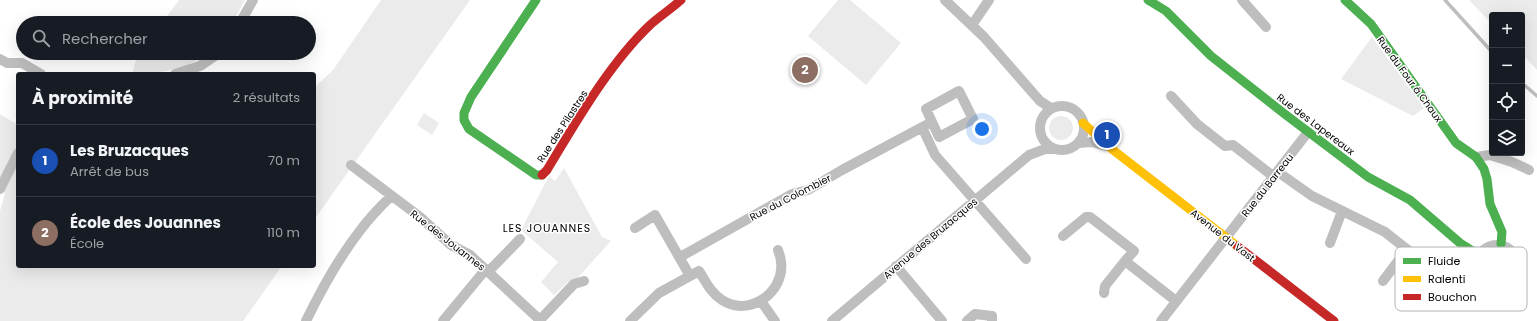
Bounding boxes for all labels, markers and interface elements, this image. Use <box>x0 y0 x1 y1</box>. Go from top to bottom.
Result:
map controls <box>1489 12 1525 156</box>
button: + <box>1489 12 1525 48</box>
search box <box>16 16 316 60</box>
icon: search <box>30 27 52 49</box>
text: Rechercher <box>62 28 148 49</box>
street label: Rue du Four à Chaux <box>1373 33 1446 126</box>
button: − <box>1489 48 1525 84</box>
pin: 2 <box>792 55 818 85</box>
button: locate <box>1489 84 1525 120</box>
text: À proximité <box>32 86 133 110</box>
street label: Rue des Pilastres <box>533 87 591 165</box>
text: 2 résultats <box>233 88 300 107</box>
street label: Rue des Lapereaux <box>1274 90 1358 159</box>
your location <box>972 119 992 139</box>
pin: 1 <box>1094 120 1120 150</box>
button: layers <box>1489 120 1525 156</box>
text: Les Bruzacques <box>70 140 189 161</box>
street label: Rue du Barreau <box>1238 150 1297 220</box>
text: 1 <box>43 151 47 170</box>
text: 70 m <box>268 151 300 170</box>
text: Arrêt de bus <box>70 162 149 181</box>
street label: Rue du Colombier <box>747 170 834 224</box>
street label: Avenue des Bruzacques <box>880 194 981 282</box>
street label: Avenue du Vast <box>1187 205 1258 266</box>
street label: Rue des Jouannes <box>407 206 488 274</box>
text: École des Jouannes <box>70 212 221 233</box>
district label: LES JOUANNES <box>503 220 591 236</box>
text: 2 <box>41 223 49 242</box>
text: 110 m <box>267 223 300 242</box>
text: École <box>70 234 104 253</box>
legend <box>1395 247 1527 311</box>
text: Fluide <box>1428 253 1460 269</box>
text: Ralenti <box>1428 271 1466 287</box>
text: Bouchon <box>1428 289 1477 305</box>

